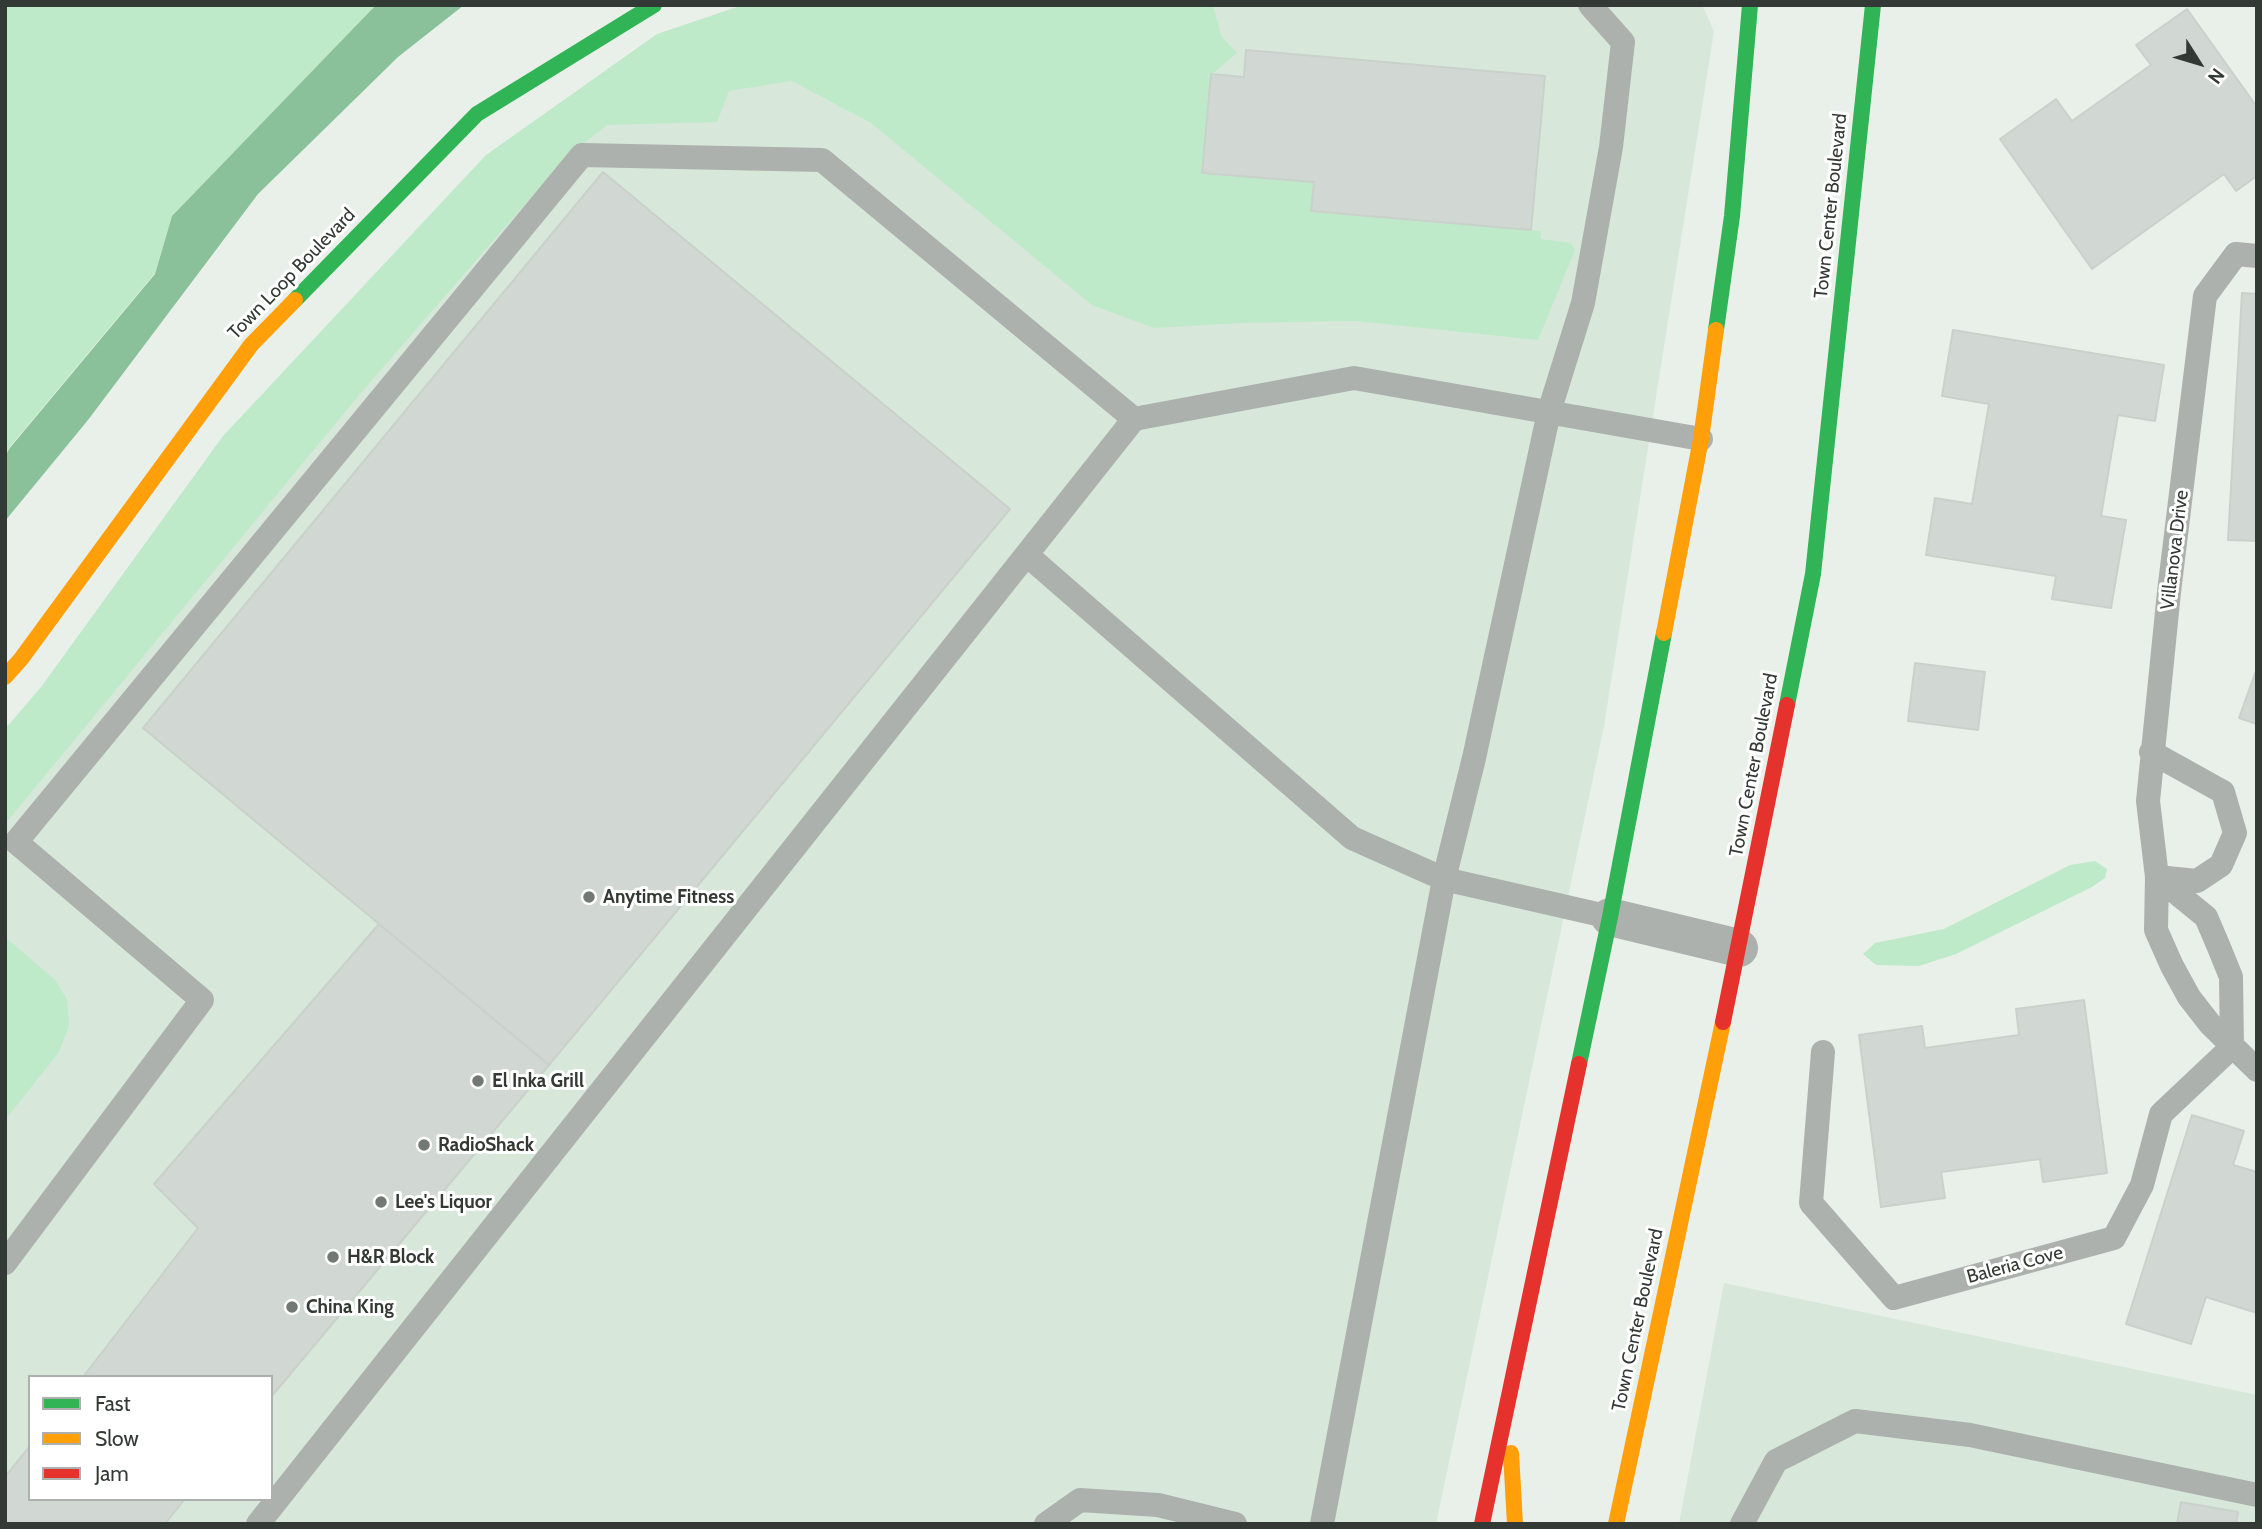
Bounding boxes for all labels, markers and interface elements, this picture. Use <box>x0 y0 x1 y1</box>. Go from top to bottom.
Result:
north arrow <box>2164 28 2234 98</box>
text: N <box>2203 64 2229 88</box>
street label: Town Center Boulevard <box>1810 112 1852 300</box>
street label: Town Loop Boulevard <box>224 204 360 344</box>
street label: Villanova Drive <box>2156 489 2194 611</box>
street label: Town Center Boulevard <box>1725 672 1783 858</box>
place label: Anytime Fitness <box>603 886 734 908</box>
marker: Anytime Fitness <box>581 889 597 905</box>
place label: El Inka Grill <box>492 1070 584 1092</box>
marker: El Inka Grill <box>470 1073 486 1089</box>
place label: RadioShack <box>438 1134 534 1156</box>
marker: RadioShack <box>416 1137 432 1153</box>
place label: Lee's Liquor <box>395 1191 492 1213</box>
marker: Lee's Liquor <box>373 1194 389 1210</box>
street label: Town Center Boulevard <box>1608 1227 1668 1413</box>
street label: Baleria Cove <box>1964 1241 2066 1289</box>
place label: H&R Block <box>347 1246 434 1268</box>
marker: H&R Block <box>325 1249 341 1265</box>
place label: China King <box>306 1296 394 1318</box>
marker: China King <box>284 1299 300 1315</box>
legend <box>28 1375 273 1501</box>
text: Fast <box>95 1391 131 1416</box>
text: Slow <box>95 1426 139 1451</box>
text: Jam <box>95 1461 129 1486</box>

